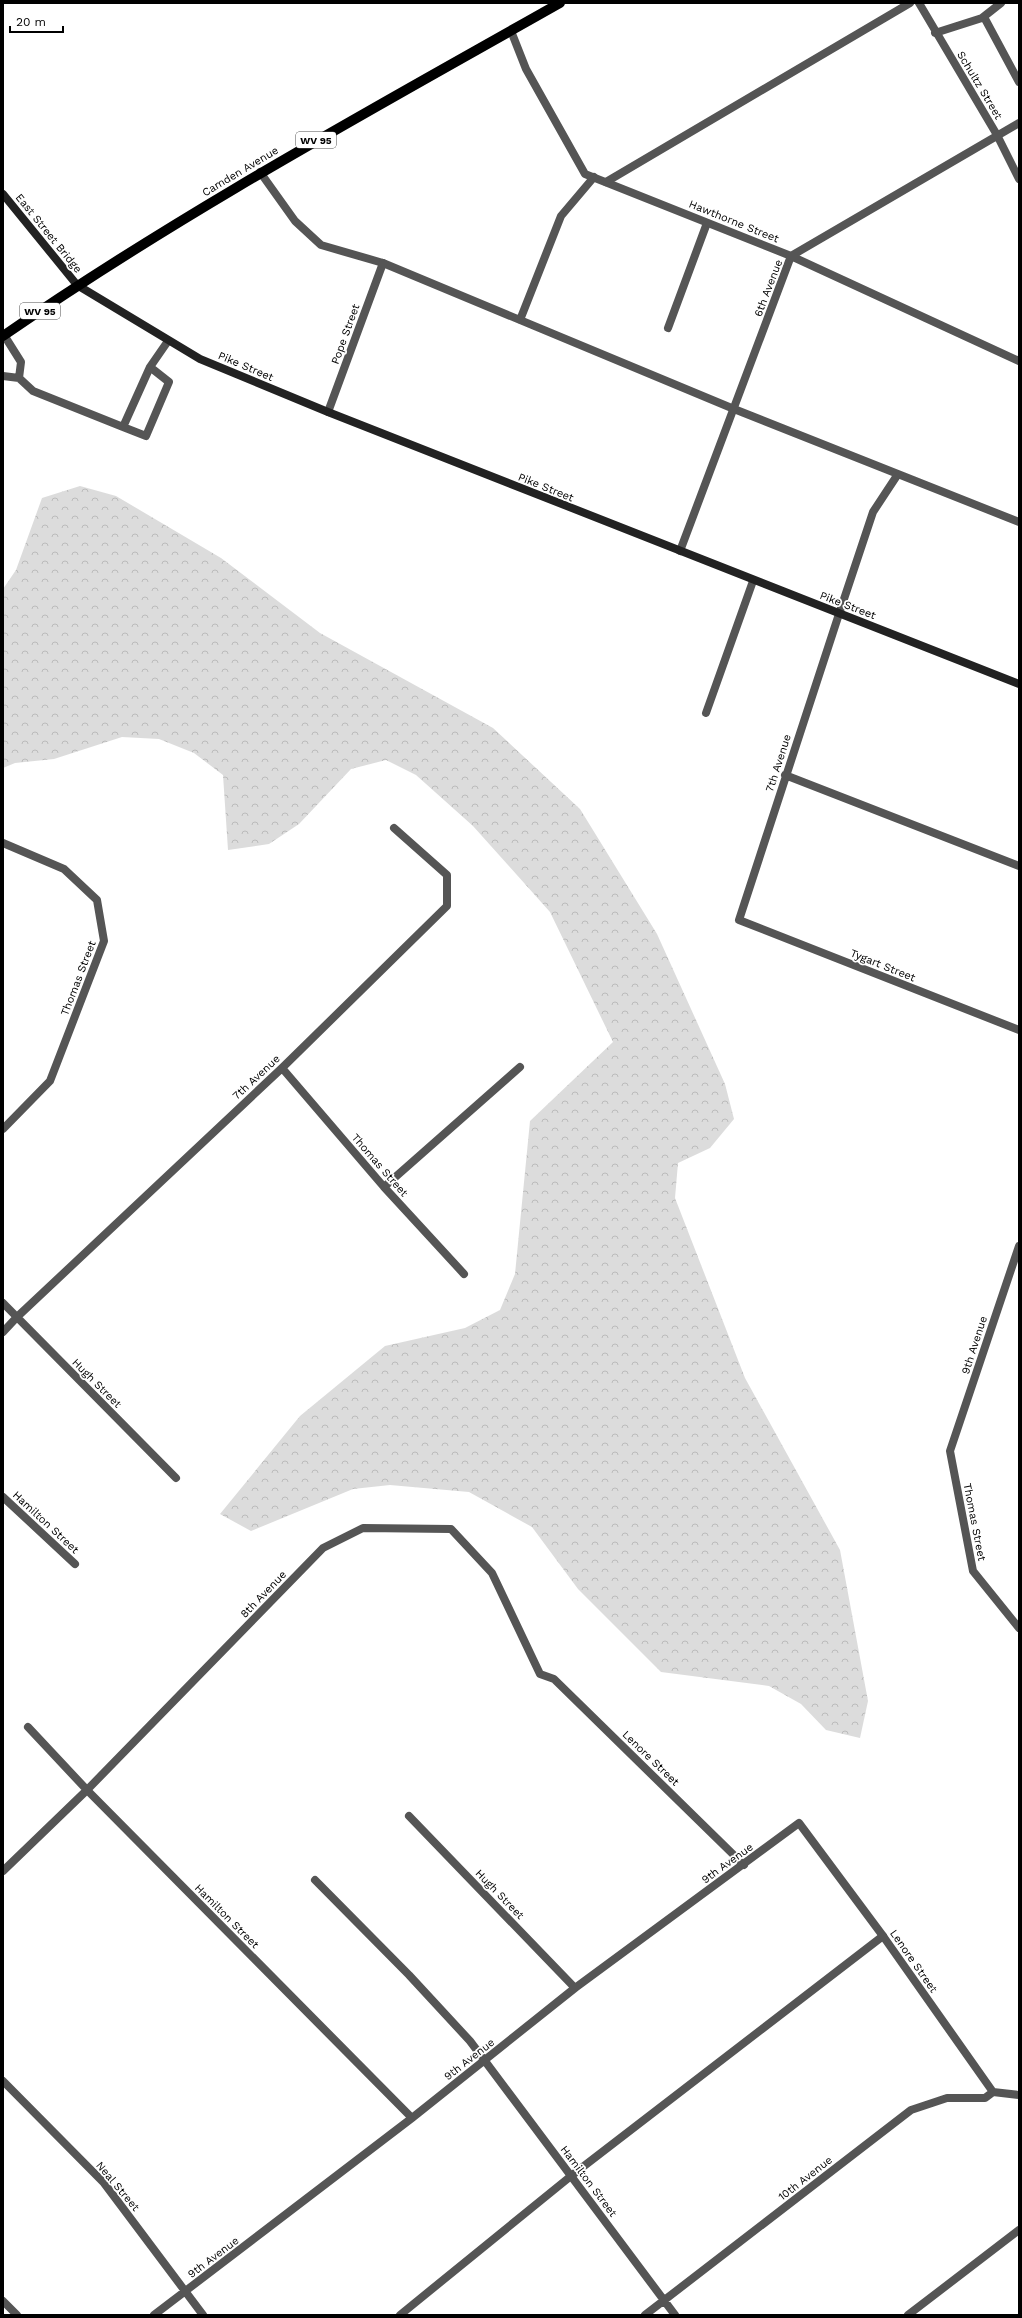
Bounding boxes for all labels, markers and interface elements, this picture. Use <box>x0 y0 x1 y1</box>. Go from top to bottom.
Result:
scale bar <box>10 8 63 34</box>
text: 20 m <box>16 15 46 29</box>
street label: Schultz Street <box>954 49 1005 122</box>
road number: WV 95 <box>296 132 336 148</box>
street label: Camden Avenue <box>200 144 281 199</box>
street label: East Street Bridge <box>13 191 84 275</box>
street label: Hawthorne Street <box>687 197 781 246</box>
street label: 6th Avenue <box>752 258 785 319</box>
street label: Pope Street <box>329 302 363 366</box>
road number: WV 95 <box>20 303 60 319</box>
street label: Pike Street <box>216 349 276 384</box>
street label: Pike Street <box>516 470 576 505</box>
street label: Pike Street <box>818 589 878 622</box>
street label: 7th Avenue <box>763 733 794 794</box>
street label: Thomas Street <box>58 939 99 1017</box>
street label: Tygart Street <box>848 946 918 985</box>
street label: 7th Avenue <box>230 1052 283 1103</box>
street label: Thomas Street <box>349 1131 411 1200</box>
street label: 9th Avenue <box>959 1314 990 1376</box>
street label: Hugh Street <box>69 1356 124 1411</box>
street label: Thomas Street <box>961 1482 989 1563</box>
street label: Hamilton Street <box>10 1488 82 1557</box>
street label: 8th Avenue <box>238 1568 289 1621</box>
street label: Lenore Street <box>620 1728 682 1789</box>
street label: 9th Avenue <box>699 1840 756 1886</box>
street label: Hugh Street <box>473 1867 527 1922</box>
street label: Hamilton Street <box>192 1881 262 1952</box>
street label: Lenore Street <box>887 1927 940 1996</box>
street label: 9th Avenue <box>441 2036 497 2083</box>
street label: Hamilton Street <box>558 2143 620 2220</box>
street label: 10th Avenue <box>776 2153 835 2203</box>
street label: Neal Street <box>93 2159 142 2214</box>
street label: 9th Avenue <box>185 2234 241 2281</box>

